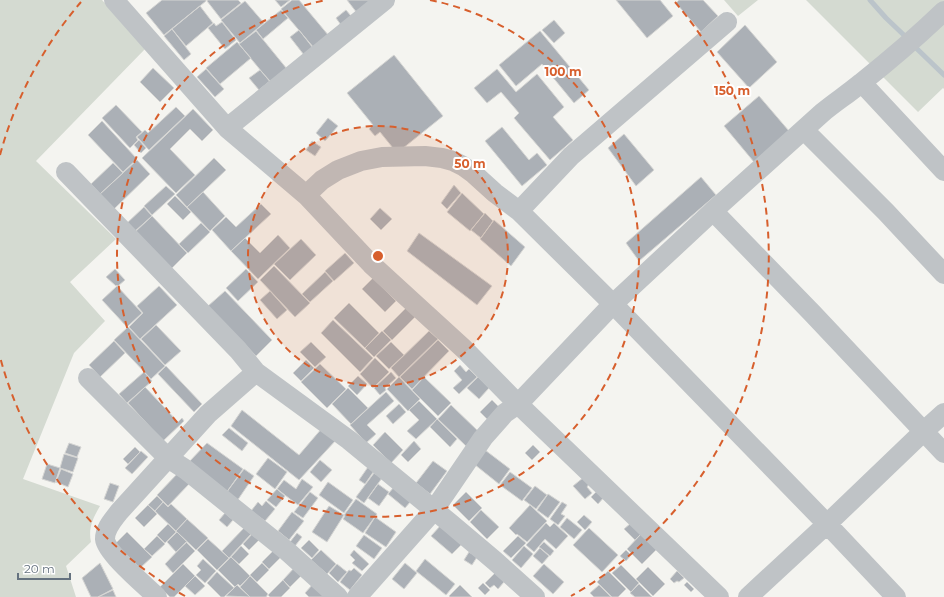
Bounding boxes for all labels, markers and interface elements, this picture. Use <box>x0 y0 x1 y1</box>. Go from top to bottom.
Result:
text: 100 m <box>545 64 581 79</box>
text: 150 m <box>714 83 750 98</box>
text: 50 m <box>454 156 486 171</box>
centre of rings <box>371 249 385 263</box>
scale bar <box>18 555 70 581</box>
text: 20 m <box>24 561 55 576</box>

